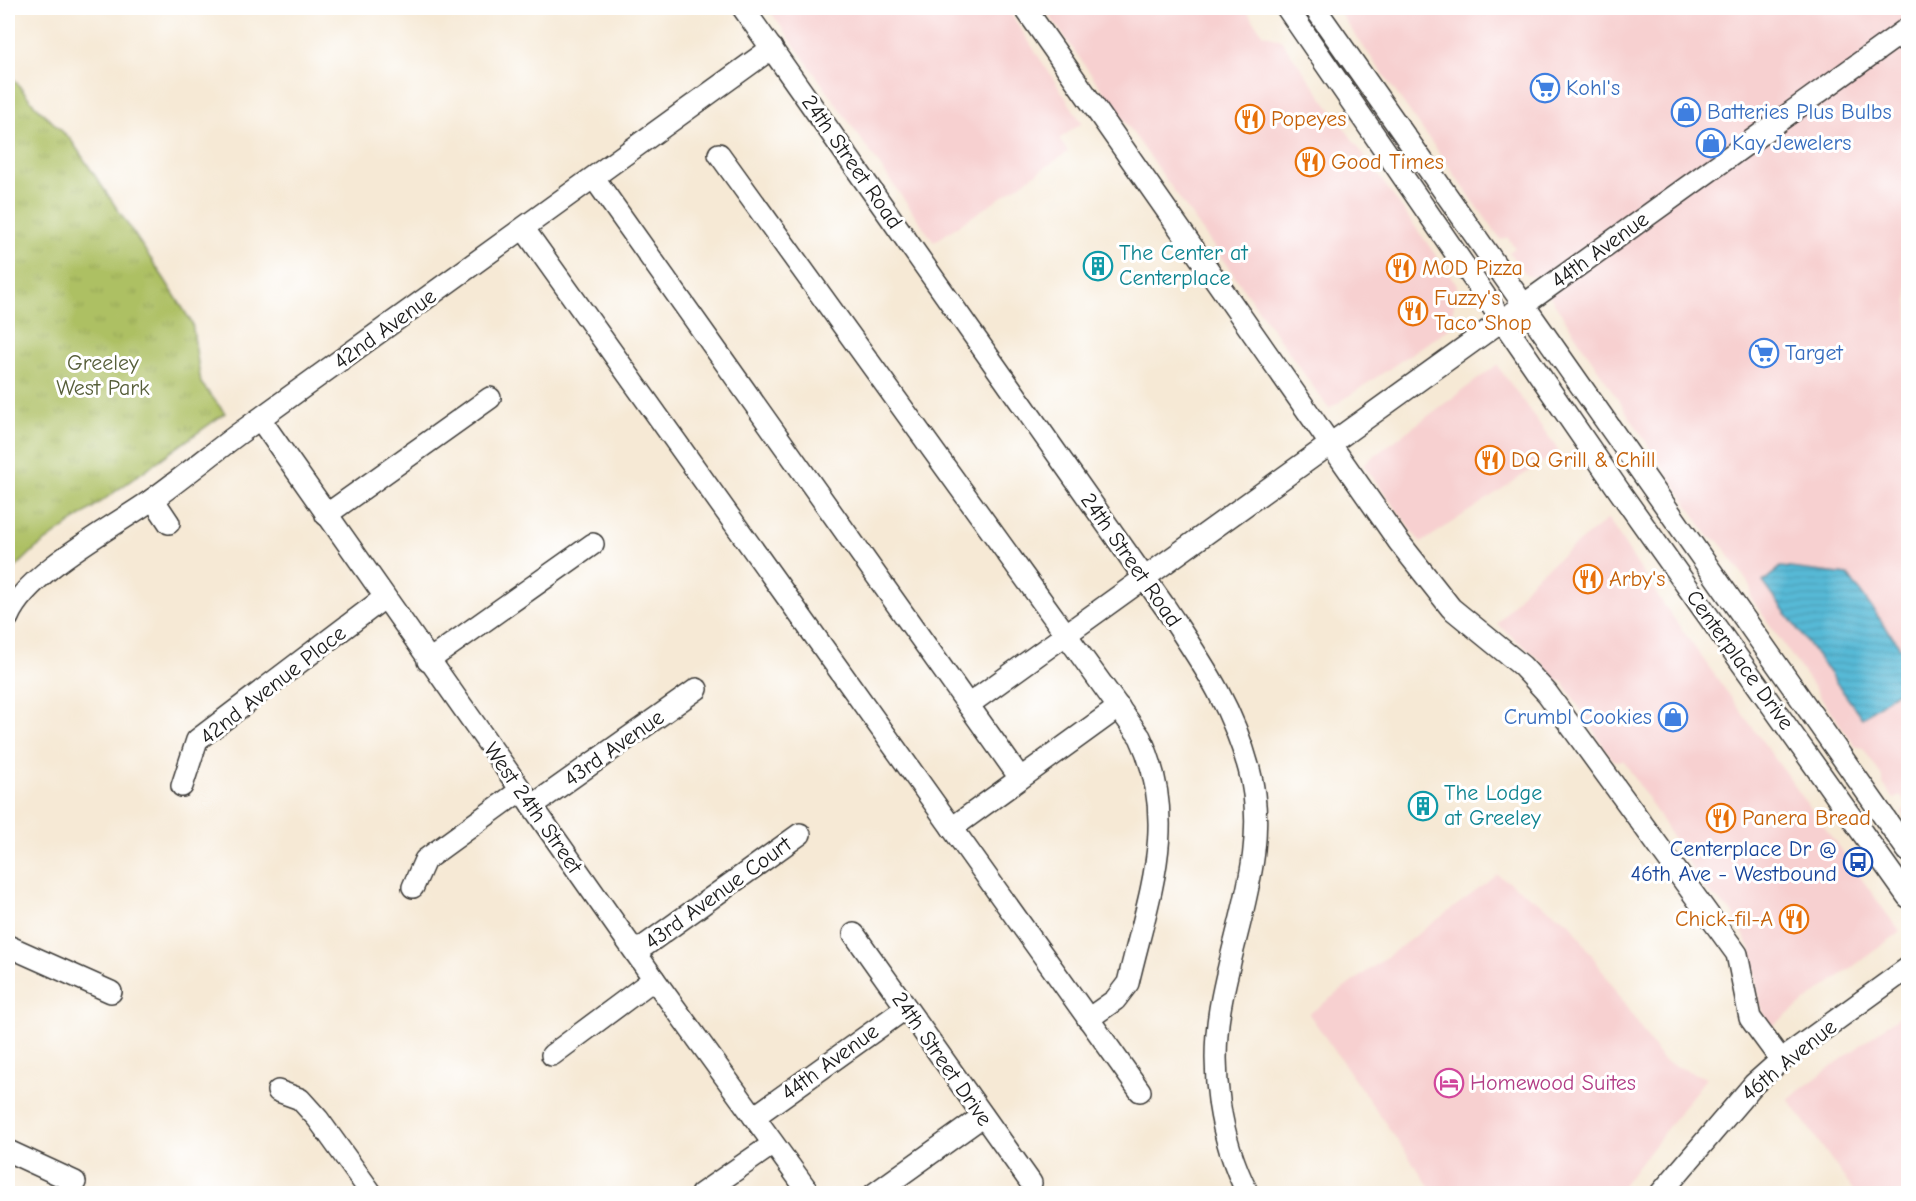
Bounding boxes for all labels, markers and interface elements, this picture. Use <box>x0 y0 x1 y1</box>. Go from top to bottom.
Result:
supermarket icon: Kohl's <box>1529 72 1561 104</box>
place label: Kohl's <box>1566 75 1620 101</box>
street label: 24th Street Road <box>796 90 908 234</box>
shop icon: Batteries Plus Bulbs <box>1670 96 1702 128</box>
place label: Batteries Plus Bulbs <box>1707 99 1892 125</box>
restaurant icon: Popeyes <box>1234 103 1266 135</box>
place label: Popeyes <box>1271 106 1346 132</box>
shop icon: Kay Jewelers <box>1695 127 1727 159</box>
place label: Kay Jewelers <box>1732 130 1851 156</box>
restaurant icon: Good Times <box>1294 146 1326 178</box>
place label: Good Times <box>1331 149 1444 175</box>
street label: 44th Avenue <box>1546 206 1654 294</box>
place label: The Center at Centerplace <box>1119 240 1248 291</box>
building icon: The Center at Centerplace <box>1082 250 1114 282</box>
restaurant icon: MOD Pizza <box>1385 252 1417 284</box>
place label: MOD Pizza <box>1422 255 1523 281</box>
street label: 42nd Avenue <box>329 283 441 375</box>
place label: Fuzzy's Taco Shop <box>1434 285 1532 336</box>
restaurant icon: Fuzzy's Taco Shop <box>1397 295 1429 327</box>
supermarket icon: Target <box>1748 337 1780 369</box>
place label: Target <box>1785 340 1844 366</box>
park label: Greeley West Park <box>56 350 150 401</box>
restaurant icon: DQ Grill & Chill <box>1474 444 1506 476</box>
place label: DQ Grill & Chill <box>1511 447 1656 473</box>
street label: 24th Street Road <box>1075 488 1187 632</box>
restaurant icon: Arby's <box>1572 563 1604 595</box>
place label: Arby's <box>1609 566 1665 592</box>
street label: Centerplace Drive <box>1681 585 1799 735</box>
street label: 42nd Avenue Place <box>195 620 351 750</box>
shop icon: Crumbl Cookies <box>1657 701 1689 733</box>
street label: 43rd Avenue <box>559 704 669 792</box>
place label: Crumbl Cookies <box>1504 704 1652 730</box>
street label: West 24th Street <box>478 737 588 879</box>
place label: The Lodge at Greeley <box>1444 780 1542 831</box>
building icon: The Lodge at Greeley <box>1407 790 1439 822</box>
restaurant icon: Panera Bread <box>1705 802 1737 834</box>
place label: Panera Bread <box>1742 805 1871 831</box>
street label: 43rd Avenue Court <box>640 831 797 955</box>
place label: Centerplace Dr @ 46th Ave - Westbound <box>1630 836 1837 887</box>
bus stop icon: Centerplace Dr @ 46th Ave - Westbound <box>1842 846 1874 878</box>
restaurant icon: Chick-fil-A <box>1778 903 1810 935</box>
place label: Chick-fil-A <box>1675 906 1773 932</box>
street label: 24th Street Drive <box>886 987 998 1131</box>
street label: 46th Avenue <box>1736 1014 1842 1106</box>
street label: 44th Avenue <box>776 1018 884 1106</box>
hotel icon: Homewood Suites <box>1433 1067 1465 1099</box>
place label: Homewood Suites <box>1470 1070 1636 1096</box>

